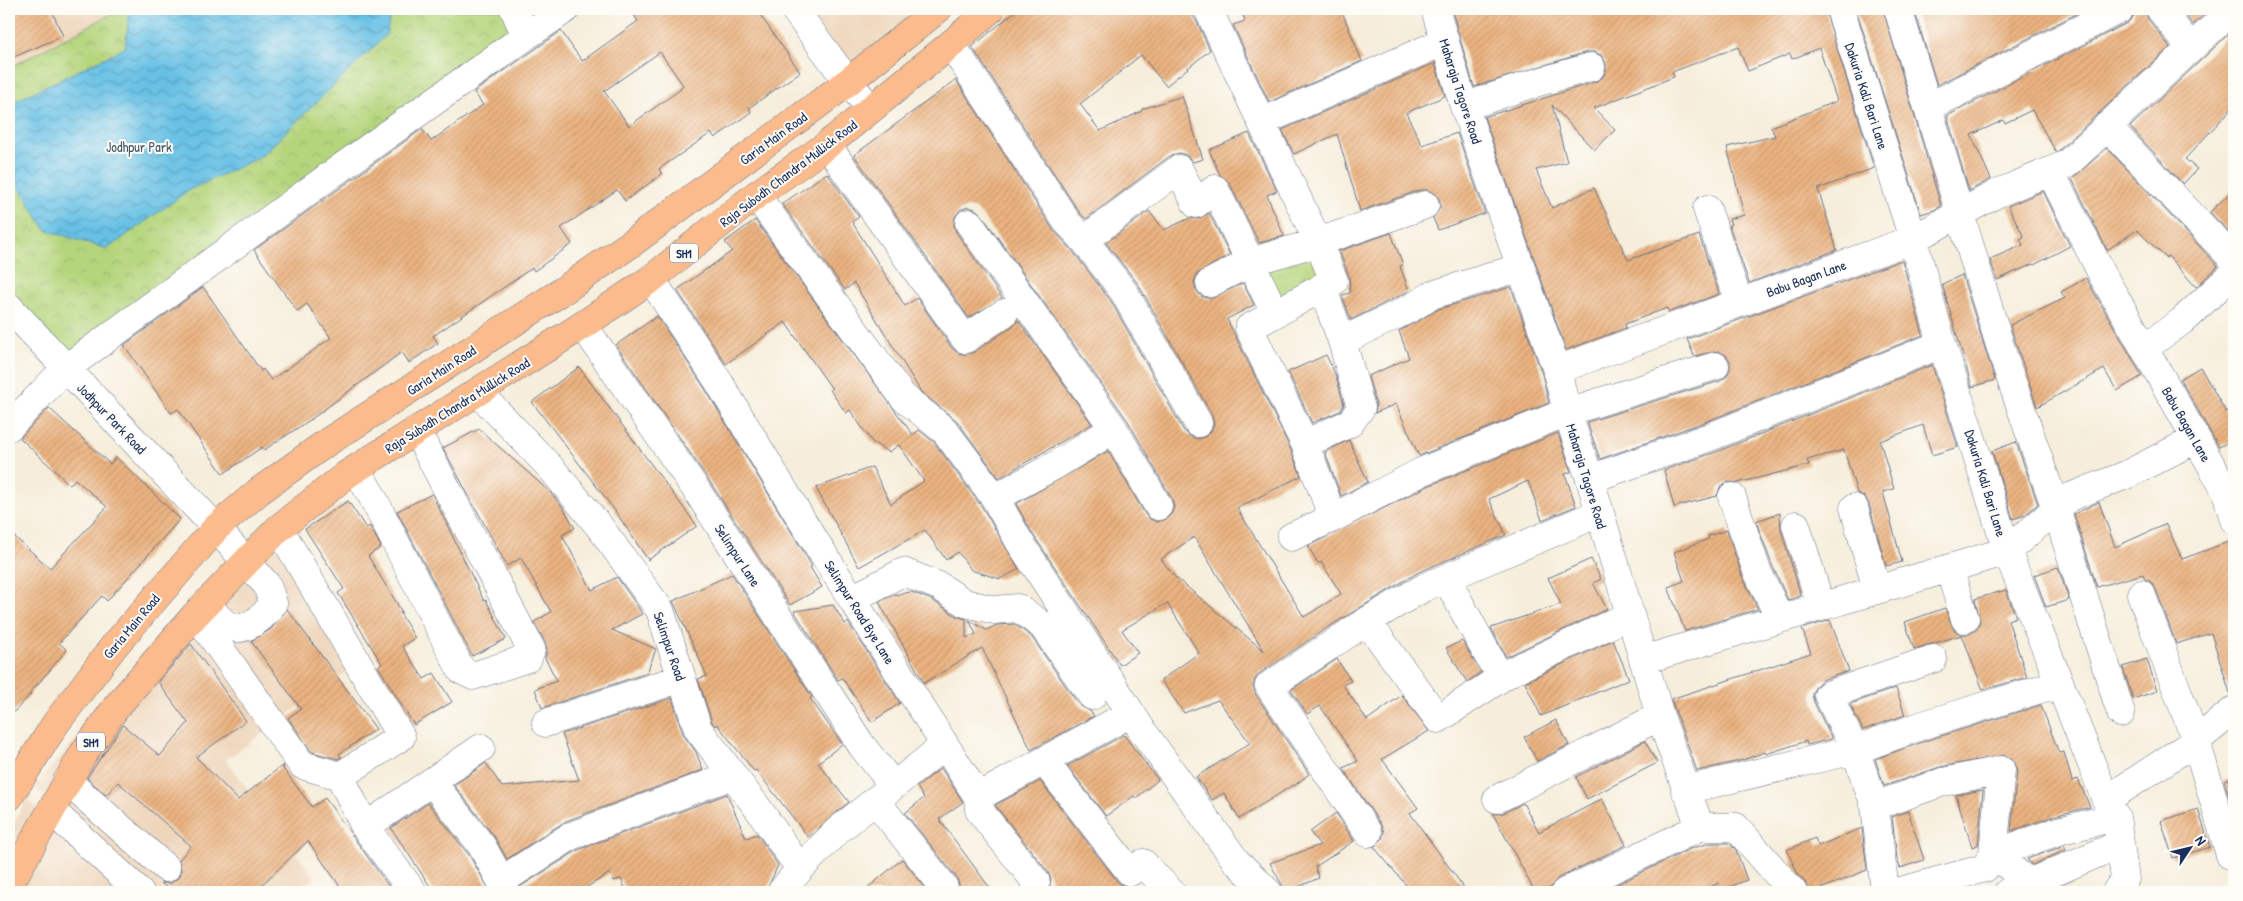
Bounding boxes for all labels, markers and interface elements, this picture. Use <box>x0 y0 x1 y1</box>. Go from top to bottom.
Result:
street label: Maharaja Tagore Road <box>1434 36 1487 147</box>
street label: Dakuria Kali Bari Lane <box>1841 40 1893 152</box>
street label: Garia Main Road <box>736 107 811 169</box>
street label: Raja Subodh Chandra Mullick Road <box>715 115 862 232</box>
park label: Jodhpur Park <box>106 137 172 157</box>
road number: SH1 <box>670 244 698 262</box>
street label: Babu Bagan Lane <box>1763 255 1849 302</box>
street label: Garia Main Road <box>403 340 480 399</box>
street label: Raja Subodh Chandra Mullick Road <box>381 352 534 458</box>
street label: Jodhpur Park Road <box>73 378 151 459</box>
street label: Babu Bagan Lane <box>2157 383 2216 466</box>
street label: Maharaja Tagore Road <box>1561 421 1612 532</box>
street label: Dakuria Kali Bari Lane <box>1961 427 2011 539</box>
street label: Selimpur Lane <box>710 520 766 591</box>
street label: Selimpur Road Bye Lane <box>820 556 900 668</box>
street label: Garia Main Road <box>98 589 164 662</box>
street label: Selimpur Road <box>648 609 691 684</box>
road number: SH1 <box>77 732 105 752</box>
north arrow <box>2166 824 2216 874</box>
text: N <box>2191 832 2211 849</box>

